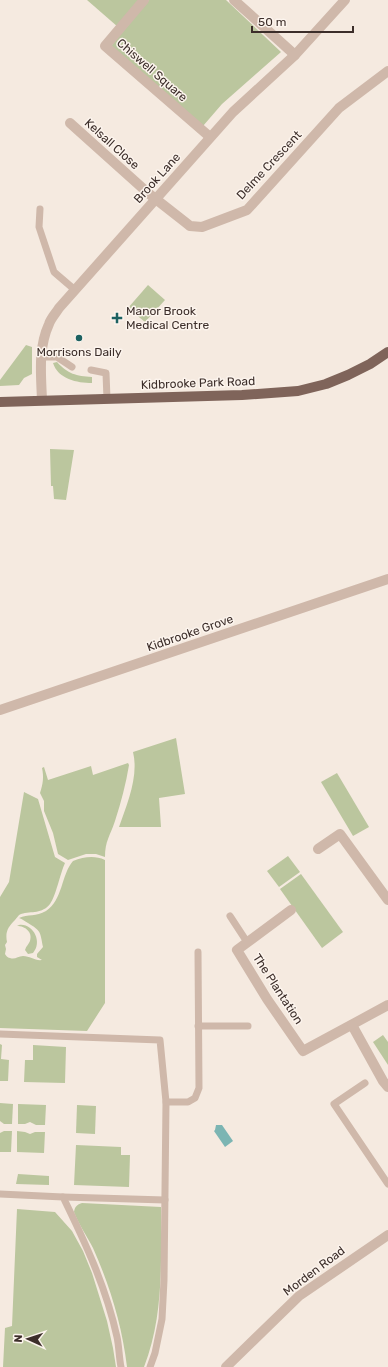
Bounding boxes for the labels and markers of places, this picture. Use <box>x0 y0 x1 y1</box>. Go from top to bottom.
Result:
place label: Manor Brook Medical Centre <box>126 304 209 332</box>
marker: Manor Brook Medical Centre <box>111 312 123 324</box>
marker: Morrisons Daily <box>74 333 84 343</box>
place label: Morrisons Daily <box>36 345 122 359</box>

